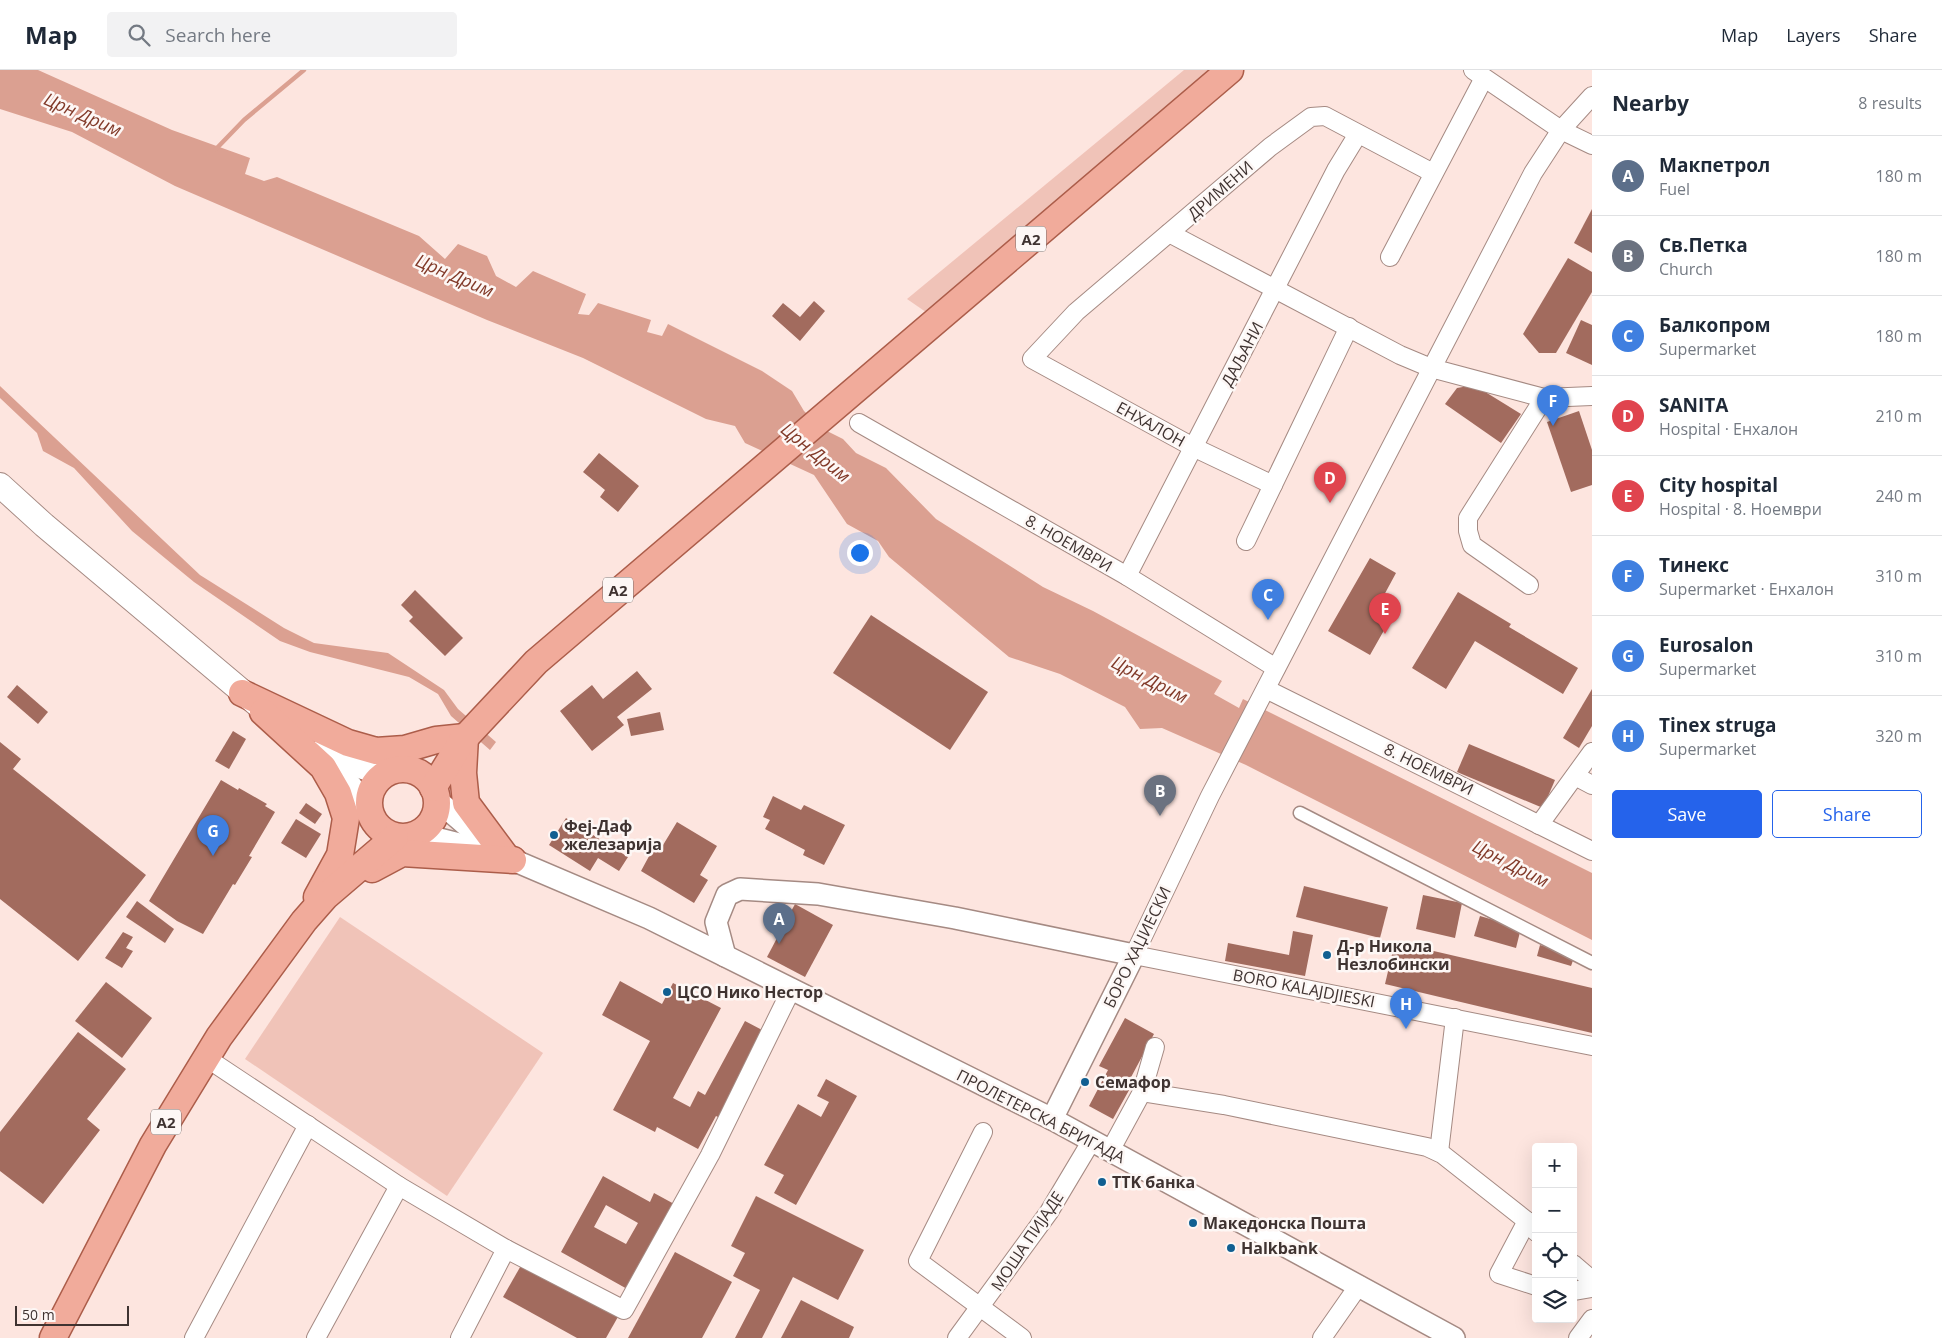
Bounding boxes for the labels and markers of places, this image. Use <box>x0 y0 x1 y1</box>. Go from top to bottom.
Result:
pin: F <box>1537 385 1569 426</box>
pin: D <box>1314 462 1346 503</box>
pin: C <box>1252 579 1284 620</box>
pin: E <box>1369 593 1401 634</box>
pin: B <box>1144 775 1176 816</box>
pin: G <box>197 815 229 856</box>
place label: Феј-Даф железарија <box>564 815 662 855</box>
marker: Феј-Даф железарија <box>548 829 560 841</box>
pin: A <box>763 903 795 944</box>
place label: Д-р Никола Незлобински <box>1337 935 1450 975</box>
marker: Д-р Никола Незлобински <box>1321 949 1333 961</box>
place label: ЦСО Нико Нестор <box>677 981 823 1003</box>
marker: ЦСО Нико Нестор <box>661 986 673 998</box>
pin: H <box>1390 988 1422 1029</box>
place label: Семафор <box>1095 1071 1171 1093</box>
marker: Семафор <box>1079 1076 1091 1088</box>
place label: TTK банка <box>1112 1171 1195 1193</box>
marker: TTK банка <box>1096 1176 1108 1188</box>
place label: Македонска Пошта <box>1203 1212 1366 1234</box>
marker: Македонска Пошта <box>1187 1217 1199 1229</box>
place label: Halkbank <box>1241 1237 1318 1259</box>
marker: Halkbank <box>1225 1242 1237 1254</box>

